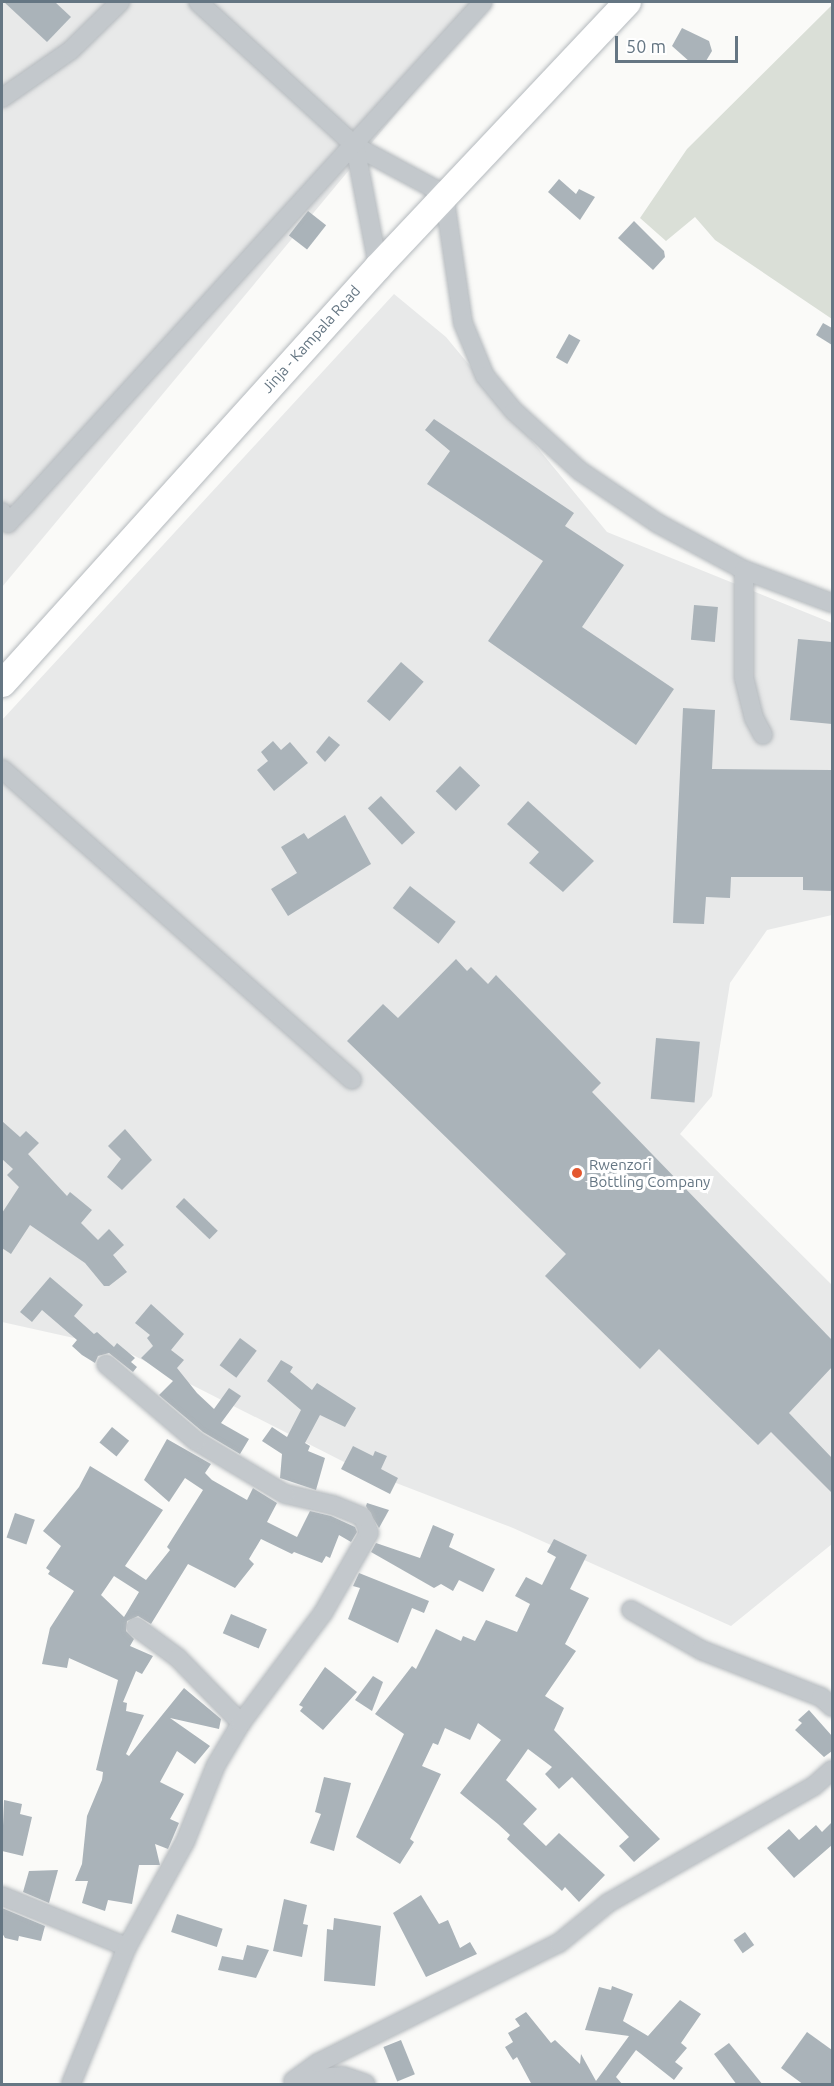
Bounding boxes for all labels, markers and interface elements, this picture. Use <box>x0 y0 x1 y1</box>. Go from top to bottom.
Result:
scale bar <box>618 24 741 62</box>
text: 50 m <box>626 36 666 56</box>
street label: Jinja - Kampala Road <box>258 282 364 396</box>
place label: Rwenzori Bottling Company <box>589 1155 710 1190</box>
marker: Rwenzori Bottling Company <box>570 1166 584 1180</box>

